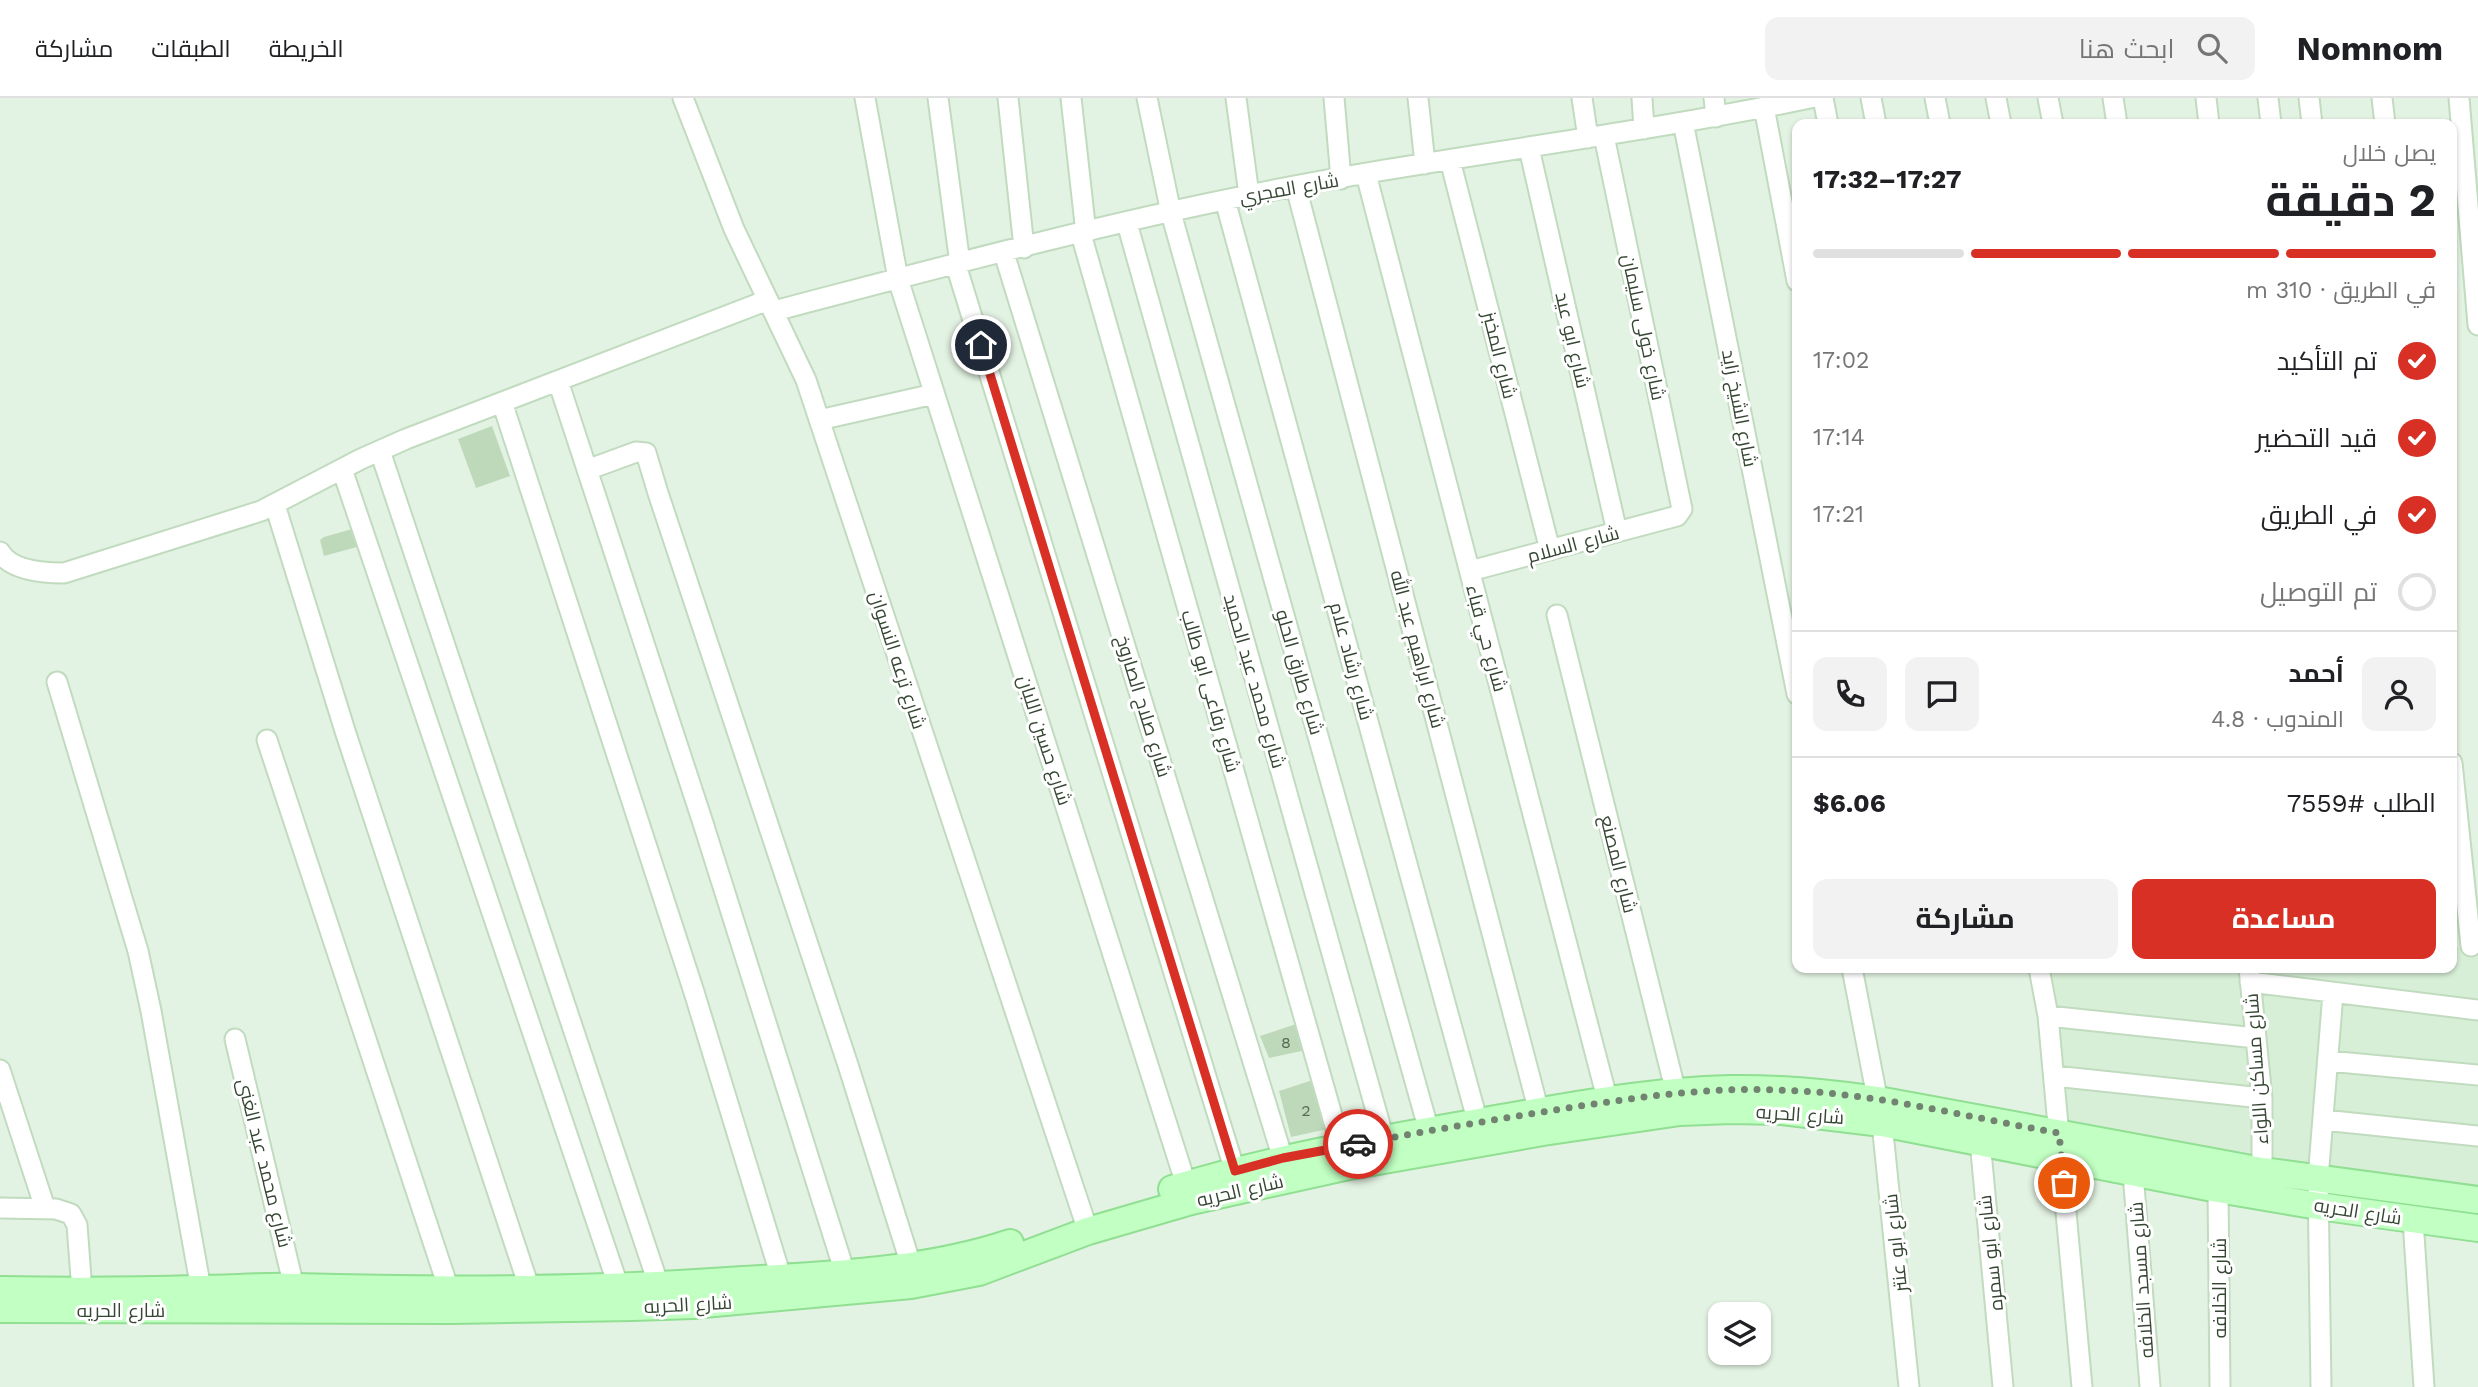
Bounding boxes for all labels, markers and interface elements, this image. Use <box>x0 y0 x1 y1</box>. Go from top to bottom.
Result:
search box <box>1765 17 2255 80</box>
icon: search <box>2193 29 2231 67</box>
text: Nomnom <box>2297 29 2443 68</box>
text: ابحث هنا <box>2079 34 2175 64</box>
text: مشاركة <box>35 35 113 63</box>
text: الطبقات <box>151 35 231 63</box>
text: الخريطة <box>269 35 344 63</box>
text: يصل خلال <box>2343 140 2436 167</box>
text: 17:27–17:32 <box>1813 164 1962 194</box>
street label: شارع المجري <box>1238 168 1341 212</box>
text: 2 دقيقة <box>2265 173 2436 227</box>
street label: شارع خولى سليمان <box>1615 252 1670 403</box>
text: في الطريق · 310 m <box>2246 277 2436 304</box>
street label: شارع ابو عيد <box>1548 290 1595 391</box>
street label: شارع المخبز <box>1475 308 1521 402</box>
pin <box>951 315 1011 375</box>
icon: home <box>962 326 1000 364</box>
icon: check <box>2398 342 2436 380</box>
text: تم التأكيد <box>2277 346 2377 376</box>
street label: شارع الشيخ زايد <box>1715 347 1762 469</box>
text: 17:02 <box>1813 347 1869 374</box>
icon: check <box>2398 419 2436 457</box>
text: قيد التحضير <box>2256 423 2377 453</box>
text: 17:14 <box>1813 424 1865 451</box>
icon: check <box>2398 496 2436 534</box>
text: في الطريق <box>2261 500 2377 530</box>
text: 17:21 <box>1813 501 1864 528</box>
street label: شارع السلام <box>1524 521 1622 570</box>
street label: شارع ابراهيم عبد الله <box>1383 567 1451 731</box>
text: تم التوصيل <box>2260 577 2377 607</box>
street label: شارع حي قباء <box>1458 582 1512 695</box>
street label: شارع ترعه النسوان <box>862 588 931 733</box>
street label: شارع محمد عبد الحميد <box>1217 591 1290 772</box>
street label: شارع رشاد علام <box>1323 600 1378 723</box>
street label: شارع رفاعى ابو طالب <box>1174 607 1245 776</box>
street label: شارع طارق الحلو <box>1269 607 1328 738</box>
street label: شارع صلاح الصاروخ <box>1109 632 1176 781</box>
button: phone <box>1813 657 1887 731</box>
button: chat <box>1905 657 1979 731</box>
button: person <box>2362 657 2436 731</box>
text: أحمد <box>2288 658 2344 688</box>
street label: شارع حسين اللبان <box>1011 672 1076 809</box>
text: المندوب · 4.8 <box>2211 706 2344 733</box>
text: $6.06 <box>1813 788 1886 818</box>
text: الطلب #7559 <box>2287 788 2436 818</box>
street label: شارع المصنع <box>1593 813 1642 916</box>
button: مشاركة <box>1813 879 2118 959</box>
button: مساعدة <box>2132 879 2436 959</box>
street label: شارع مساكن اللواء <box>2240 992 2275 1145</box>
house number: 8 <box>1281 1033 1291 1052</box>
street label: شارع محمد عبد الغنى <box>230 1076 297 1251</box>
street label: شارع الحريه <box>1755 1100 1845 1131</box>
house number: 2 <box>1301 1101 1311 1120</box>
courier <box>1323 1109 1393 1179</box>
icon: car <box>1339 1125 1377 1163</box>
pin <box>2034 1153 2094 1213</box>
icon: bag <box>2045 1164 2083 1202</box>
street label: شارع الحريه <box>1194 1169 1286 1214</box>
street label: شارع ابو عنتر <box>1879 1192 1914 1294</box>
street label: شارع الحريه <box>2312 1193 2403 1232</box>
street label: شارع ابو سمره <box>1973 1194 2010 1312</box>
street label: شارع مسجد الخلافه <box>2125 1201 2160 1359</box>
street label: شارع الخلافه <box>2208 1238 2233 1338</box>
street label: شارع الحريه <box>643 1291 733 1320</box>
street label: شارع الحريه <box>77 1299 165 1324</box>
map controls <box>1708 1302 1771 1365</box>
button: layers <box>1708 1302 1771 1365</box>

